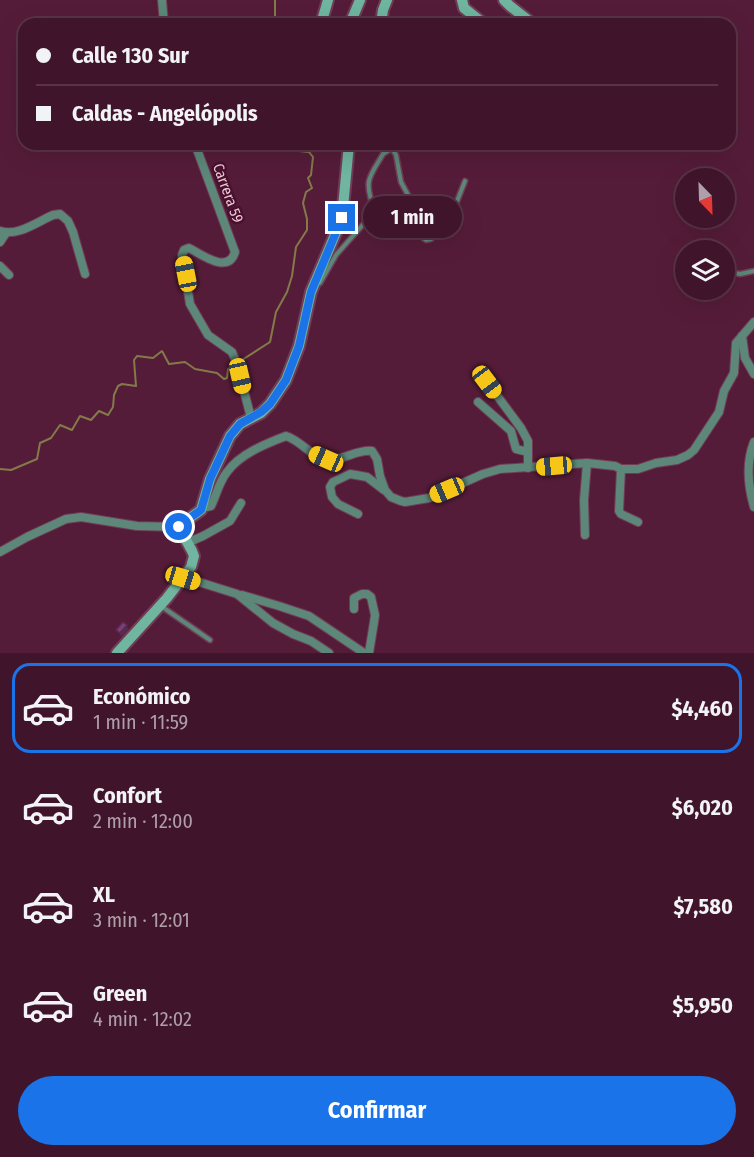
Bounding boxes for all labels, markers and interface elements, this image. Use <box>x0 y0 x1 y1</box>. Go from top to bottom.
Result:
text: Calle 130 Sur <box>72 42 189 69</box>
text: Caldas - Angelópolis <box>72 100 258 127</box>
street label: Carrera 59 <box>209 161 247 225</box>
north arrow <box>675 168 735 228</box>
map controls <box>675 168 735 300</box>
callout: 1 min <box>363 197 462 239</box>
route end <box>328 204 355 231</box>
text: 1 min <box>391 205 434 229</box>
button: layers <box>675 240 735 300</box>
car <box>174 255 198 293</box>
car <box>227 356 253 396</box>
car <box>469 362 505 402</box>
car <box>306 443 346 475</box>
car <box>535 455 573 477</box>
car <box>427 475 467 505</box>
route start <box>165 513 192 540</box>
car <box>163 564 203 592</box>
icon: car <box>21 681 75 735</box>
text: Económico <box>93 683 191 710</box>
text: $4,460 <box>671 695 733 722</box>
text: 1 min · 11:59 <box>93 710 188 734</box>
icon: car <box>21 780 75 834</box>
text: Confort <box>93 782 162 809</box>
text: $6,020 <box>672 794 733 821</box>
text: 2 min · 12:00 <box>93 809 193 833</box>
icon: car <box>21 879 75 933</box>
text: XL <box>93 881 115 908</box>
text: $7,580 <box>673 893 733 920</box>
text: 3 min · 12:01 <box>93 908 190 932</box>
icon: car <box>21 978 75 1032</box>
text: Green <box>93 980 147 1007</box>
text: $5,950 <box>673 992 733 1019</box>
text: 4 min · 12:02 <box>93 1007 192 1031</box>
button: Confirmar <box>18 1076 736 1145</box>

